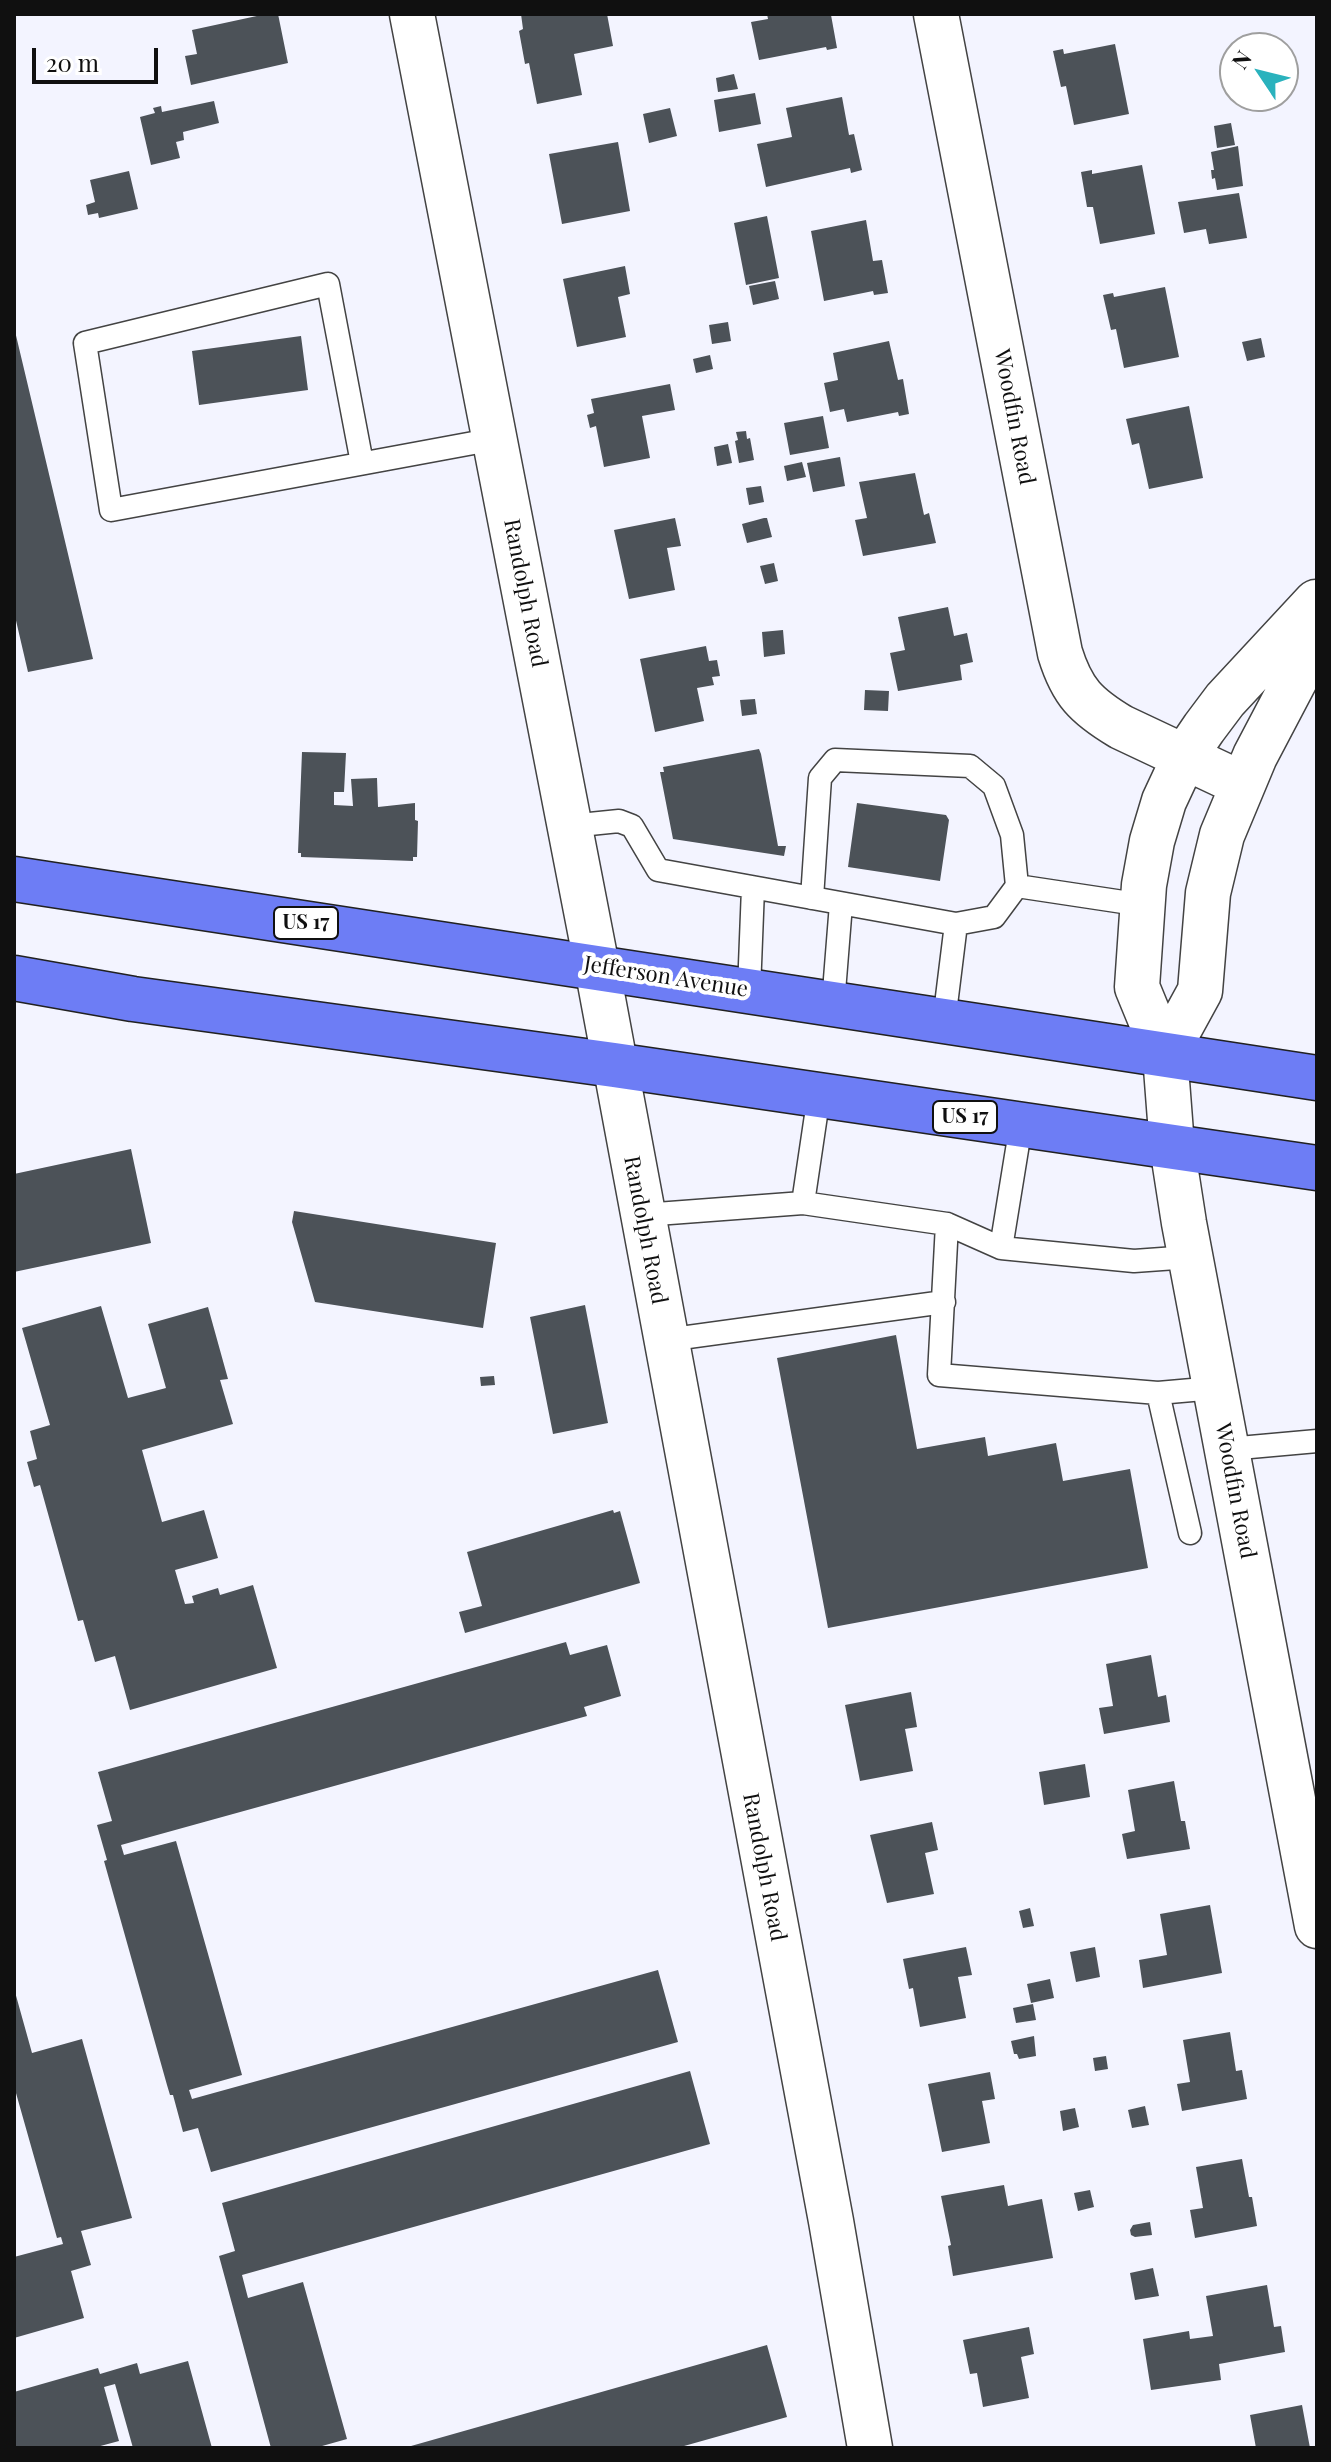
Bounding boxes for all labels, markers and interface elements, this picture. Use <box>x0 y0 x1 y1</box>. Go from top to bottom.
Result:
scale bar <box>36 32 162 82</box>
north arrow <box>1219 32 1299 112</box>
text: N <box>1224 44 1258 74</box>
text: 20 m <box>46 46 99 78</box>
street label: Woodfin Road <box>988 347 1040 487</box>
street label: Randolph Road <box>498 517 552 669</box>
road number: US 17 <box>274 907 338 939</box>
street label: Jefferson Avenue <box>582 951 750 1003</box>
road number: US 17 <box>933 1101 997 1133</box>
street label: Randolph Road <box>618 1154 672 1306</box>
street label: Woodfin Road <box>1209 1421 1261 1561</box>
street label: Randolph Road <box>737 1791 791 1943</box>

